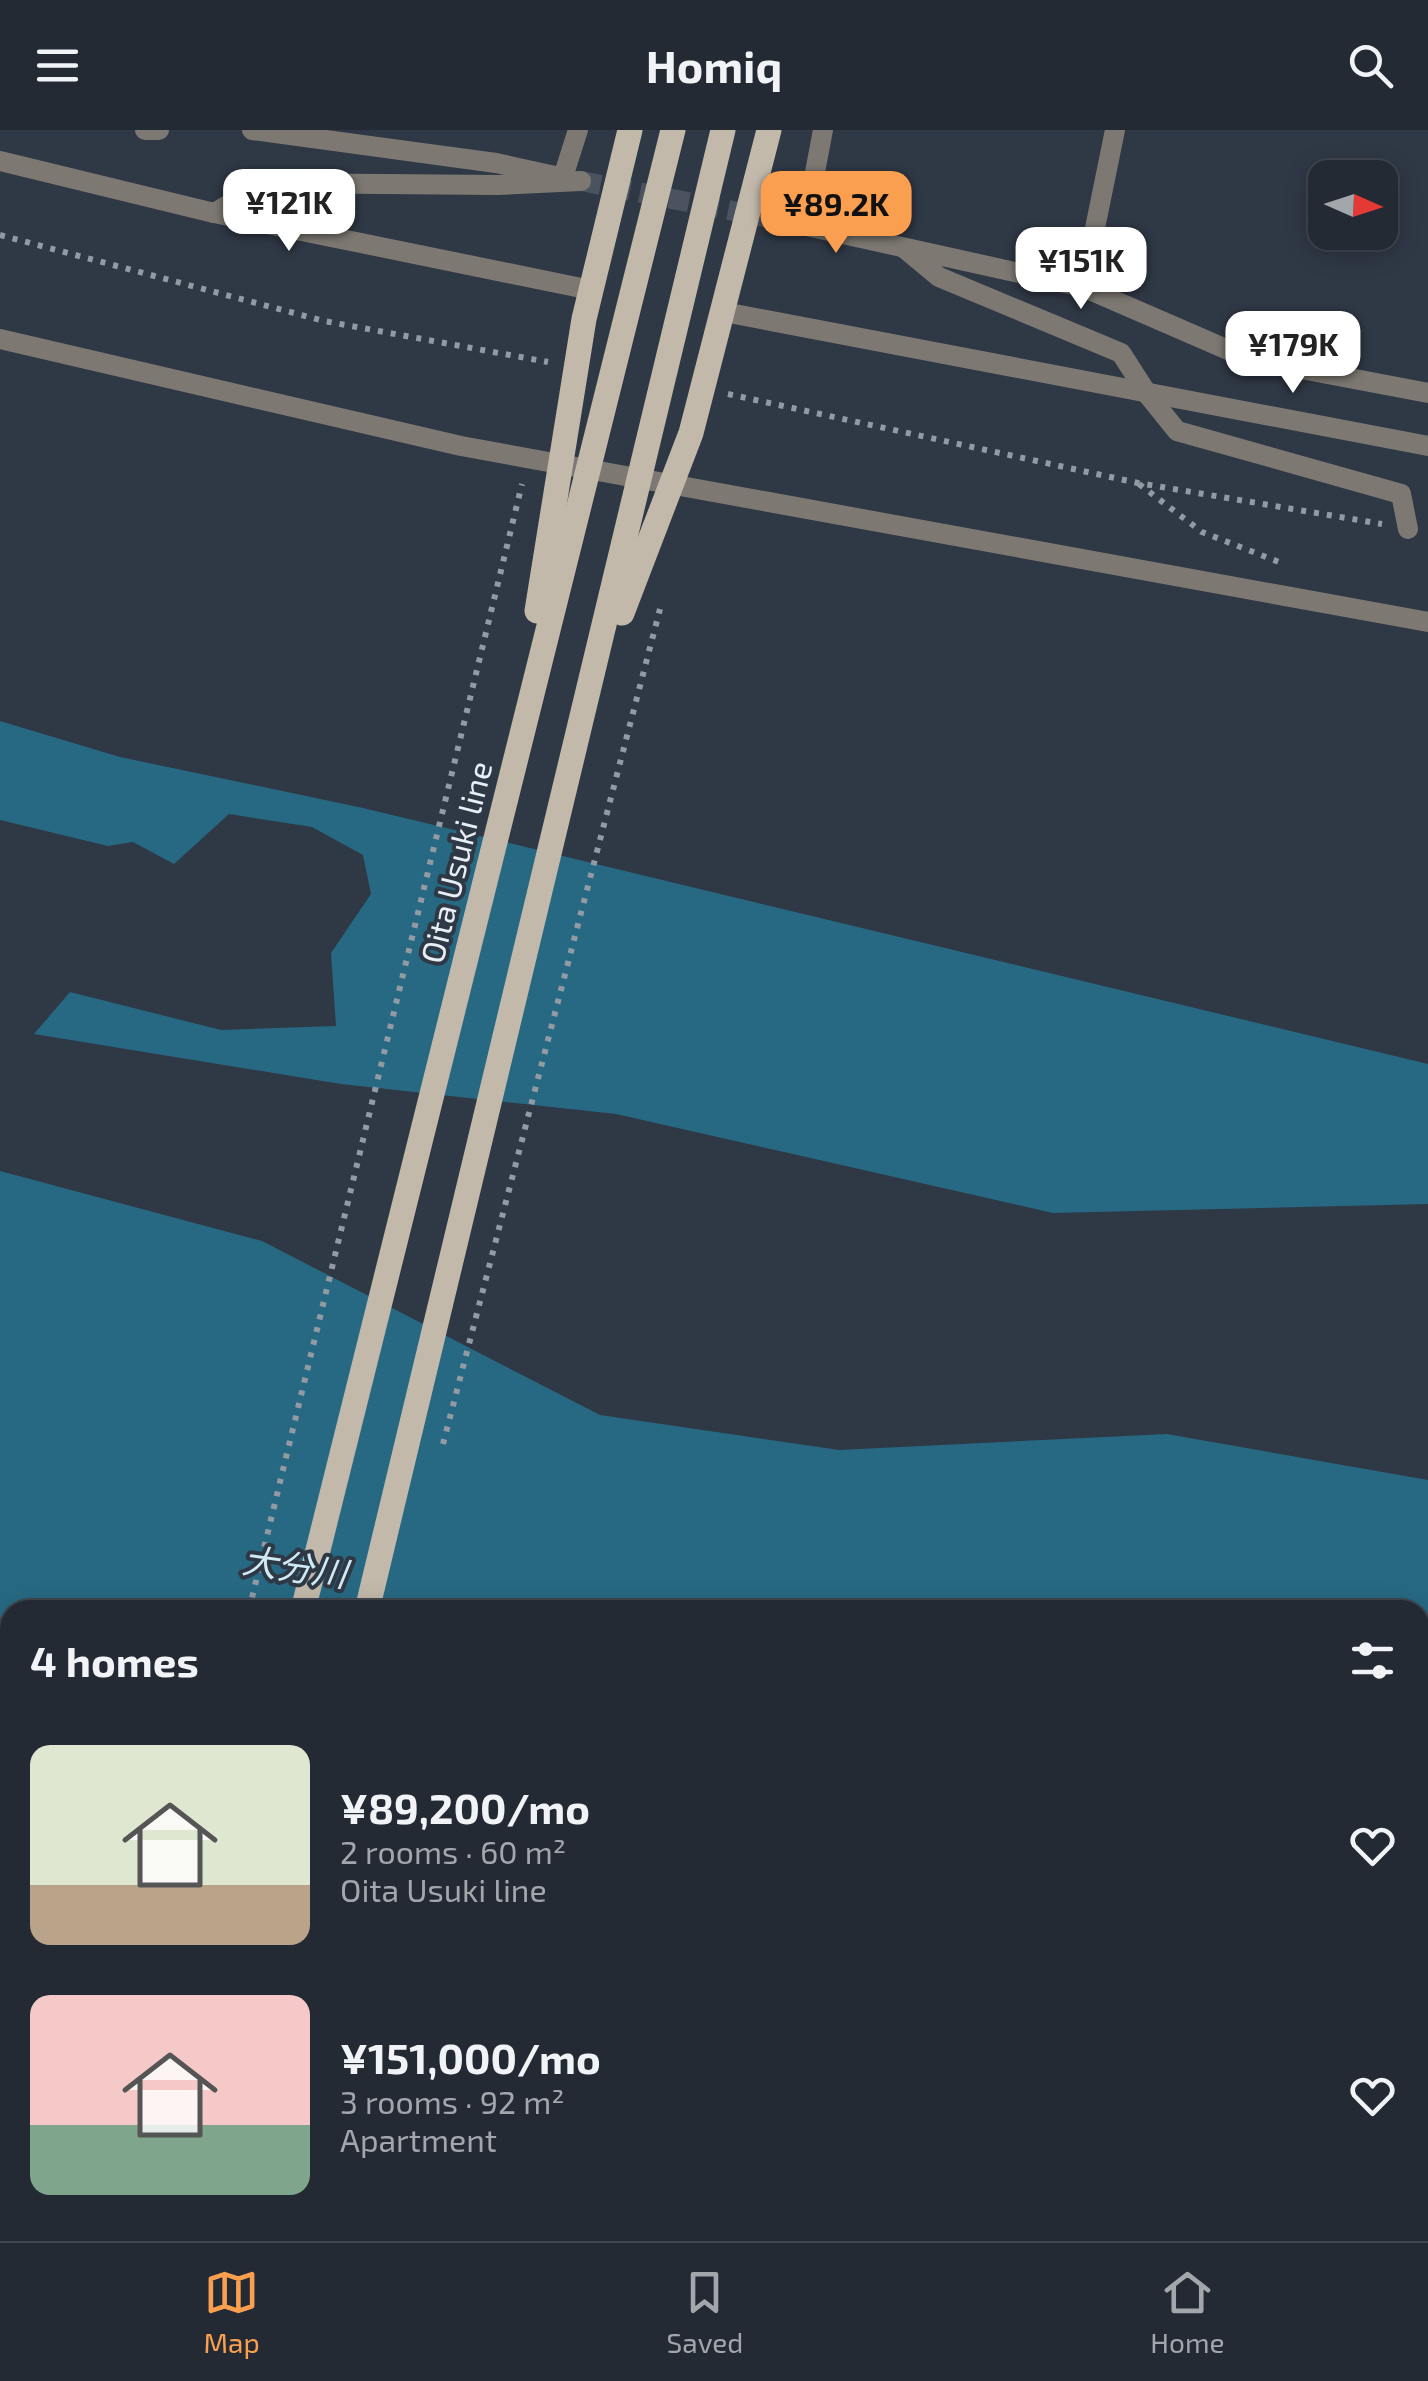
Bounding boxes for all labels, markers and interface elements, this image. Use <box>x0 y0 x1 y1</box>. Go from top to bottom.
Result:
icon: menu <box>30 38 85 93</box>
text: Homiq <box>646 38 782 92</box>
icon: search <box>1343 38 1398 93</box>
north arrow <box>1308 160 1398 250</box>
map controls <box>1308 160 1398 250</box>
pin: ¥121K <box>219 169 359 254</box>
pin: ¥89.2K <box>755 171 917 256</box>
text: ¥121K <box>245 182 333 220</box>
text: ¥89.2K <box>783 184 889 222</box>
pin: ¥151K <box>1011 227 1151 312</box>
text: ¥151K <box>1038 240 1124 278</box>
pin: ¥179K <box>1223 311 1363 396</box>
text: ¥179K <box>1247 324 1339 362</box>
street label: Oita Usuki line <box>412 757 498 967</box>
water label: 大分川 <box>240 1538 354 1595</box>
icon: filters <box>1345 1633 1400 1688</box>
text: 4 homes <box>30 1635 199 1685</box>
text: ¥89,200/mo <box>340 1782 590 1832</box>
icon: home <box>110 1785 230 1905</box>
icon: heart <box>1345 1818 1400 1873</box>
text: 2 rooms · 60 m² <box>340 1832 566 1870</box>
text: Oita Usuki line <box>340 1870 547 1908</box>
text: ¥151,000/mo <box>340 2032 601 2082</box>
icon: home <box>110 2035 230 2155</box>
icon: heart <box>1345 2068 1400 2123</box>
text: 3 rooms · 92 m² <box>340 2082 565 2120</box>
text: Apartment <box>340 2120 497 2158</box>
tab: Map <box>203 2265 260 2359</box>
tab: Saved <box>667 2265 743 2359</box>
tab: Home <box>1150 2265 1225 2359</box>

